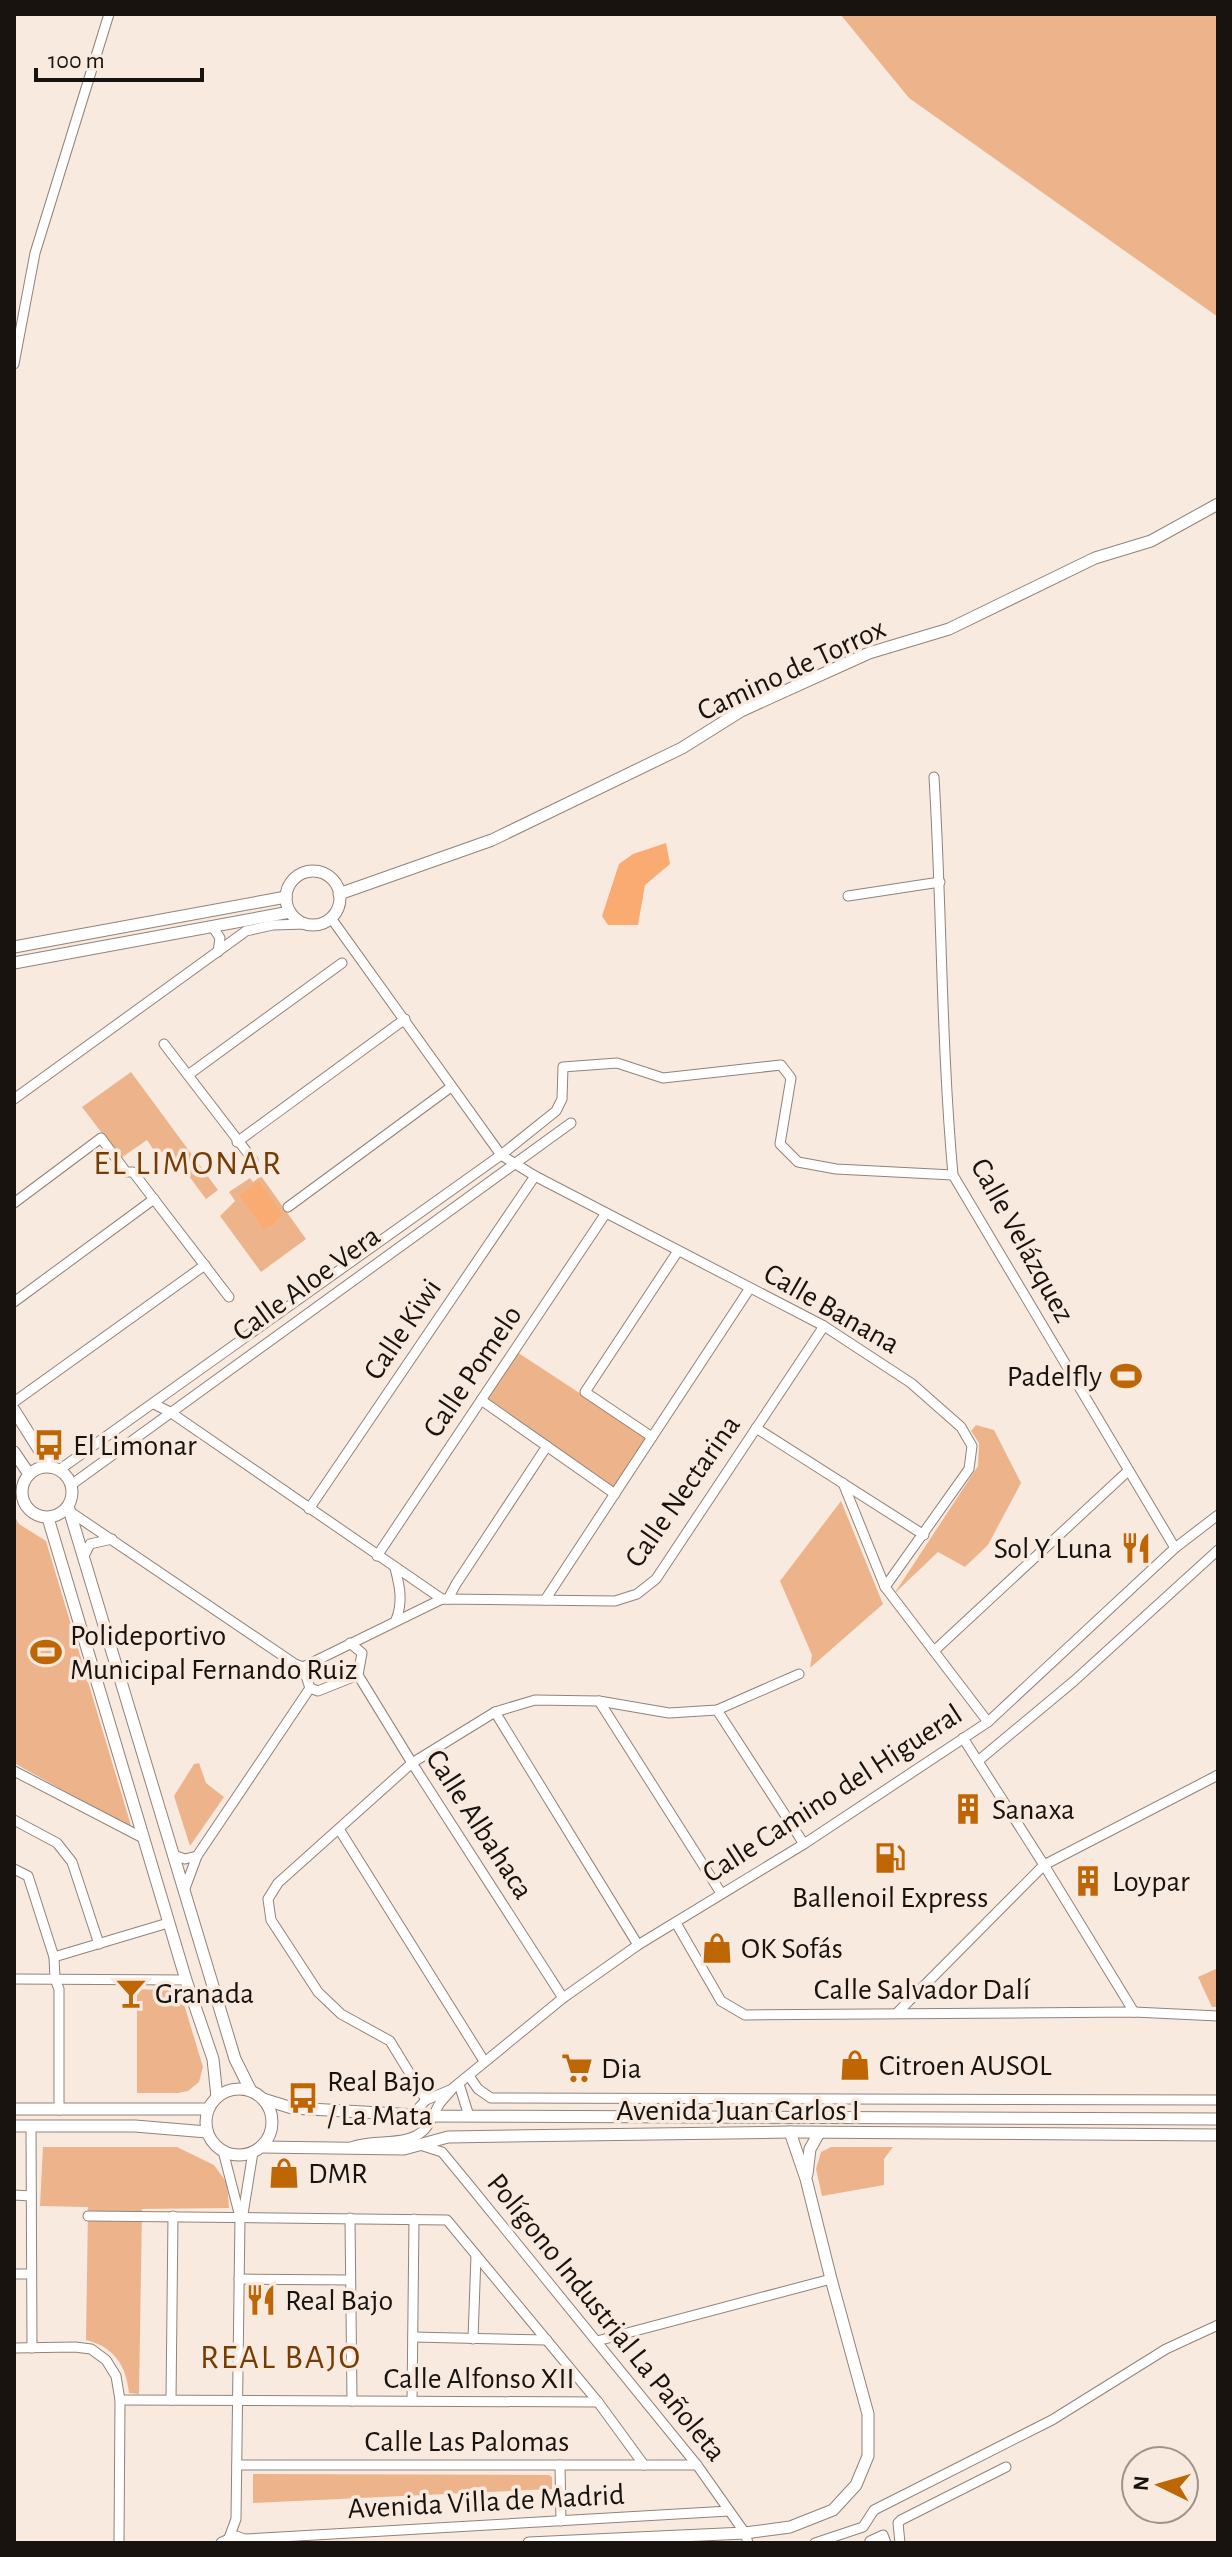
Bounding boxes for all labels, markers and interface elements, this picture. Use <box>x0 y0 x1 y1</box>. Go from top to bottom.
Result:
scale bar <box>36 32 202 82</box>
text: 100 m <box>48 49 105 73</box>
street label: Camino de Torrox <box>693 613 890 727</box>
district label: EL LIMONAR <box>93 1147 283 1181</box>
street label: Calle Velázquez <box>965 1153 1079 1328</box>
street label: Calle Aloe Vera <box>227 1221 386 1347</box>
street label: Calle Banana <box>759 1258 904 1360</box>
street label: Calle Kiwi <box>358 1274 447 1385</box>
street label: Calle Pomelo <box>418 1300 528 1443</box>
sports icon: Padelfly <box>1109 1359 1143 1393</box>
place label: Padelfly <box>1007 1362 1102 1392</box>
street label: Calle Nectarina <box>620 1410 746 1573</box>
bus stop icon: El Limonar <box>32 1428 66 1462</box>
place label: El Limonar <box>73 1431 197 1461</box>
restaurant icon: Sol Y Luna <box>1119 1531 1153 1565</box>
place label: Sol Y Luna <box>994 1534 1112 1564</box>
place label: Polideportivo Municipal Fernando Ruiz <box>70 1621 357 1685</box>
sports icon: Polideportivo Municipal Fernando Ruiz <box>29 1635 63 1669</box>
street label: Calle Camino del Higueral <box>698 1699 968 1889</box>
street label: Calle Albahaca <box>420 1744 538 1905</box>
building icon: Sanaxa <box>951 1792 985 1826</box>
place label: Sanaxa <box>992 1795 1075 1825</box>
fuel station icon: Ballenoil Express <box>873 1841 907 1875</box>
building icon: Loypar <box>1071 1864 1105 1898</box>
place label: Loypar <box>1112 1867 1190 1897</box>
place label: Ballenoil Express <box>792 1883 988 1913</box>
shop icon: OK Sofás <box>700 1931 734 1965</box>
place label: OK Sofás <box>741 1934 843 1964</box>
street label: Calle Salvador Dalí <box>814 1975 1031 2005</box>
bar icon: Granada <box>114 1976 148 2010</box>
place label: Granada <box>155 1979 254 2009</box>
shop icon: Citroen AUSOL <box>838 2048 872 2082</box>
supermarket icon: Dia <box>560 2051 594 2085</box>
place label: Citroen AUSOL <box>879 2051 1052 2081</box>
place label: Dia <box>601 2054 642 2084</box>
place label: Real Bajo / La Mata <box>327 2067 435 2131</box>
bus stop icon: Real Bajo / La Mata <box>286 2081 320 2115</box>
street label: Avenida Juan Carlos I <box>616 2096 860 2126</box>
shop icon: DMR <box>267 2156 301 2190</box>
place label: DMR <box>308 2159 368 2189</box>
street label: Polígono Industrial La Pañoleta <box>481 2168 731 2467</box>
restaurant icon: Real Bajo <box>244 2283 278 2317</box>
place label: Real Bajo <box>285 2286 393 2316</box>
district label: REAL BAJO <box>200 2341 362 2375</box>
street label: Calle Alfonso XII <box>384 2364 574 2394</box>
street label: Calle Las Palomas <box>365 2427 569 2457</box>
north arrow <box>1120 2445 1200 2525</box>
text: N <box>1129 2475 1153 2492</box>
street label: Avenida Villa de Madrid <box>347 2480 625 2524</box>

